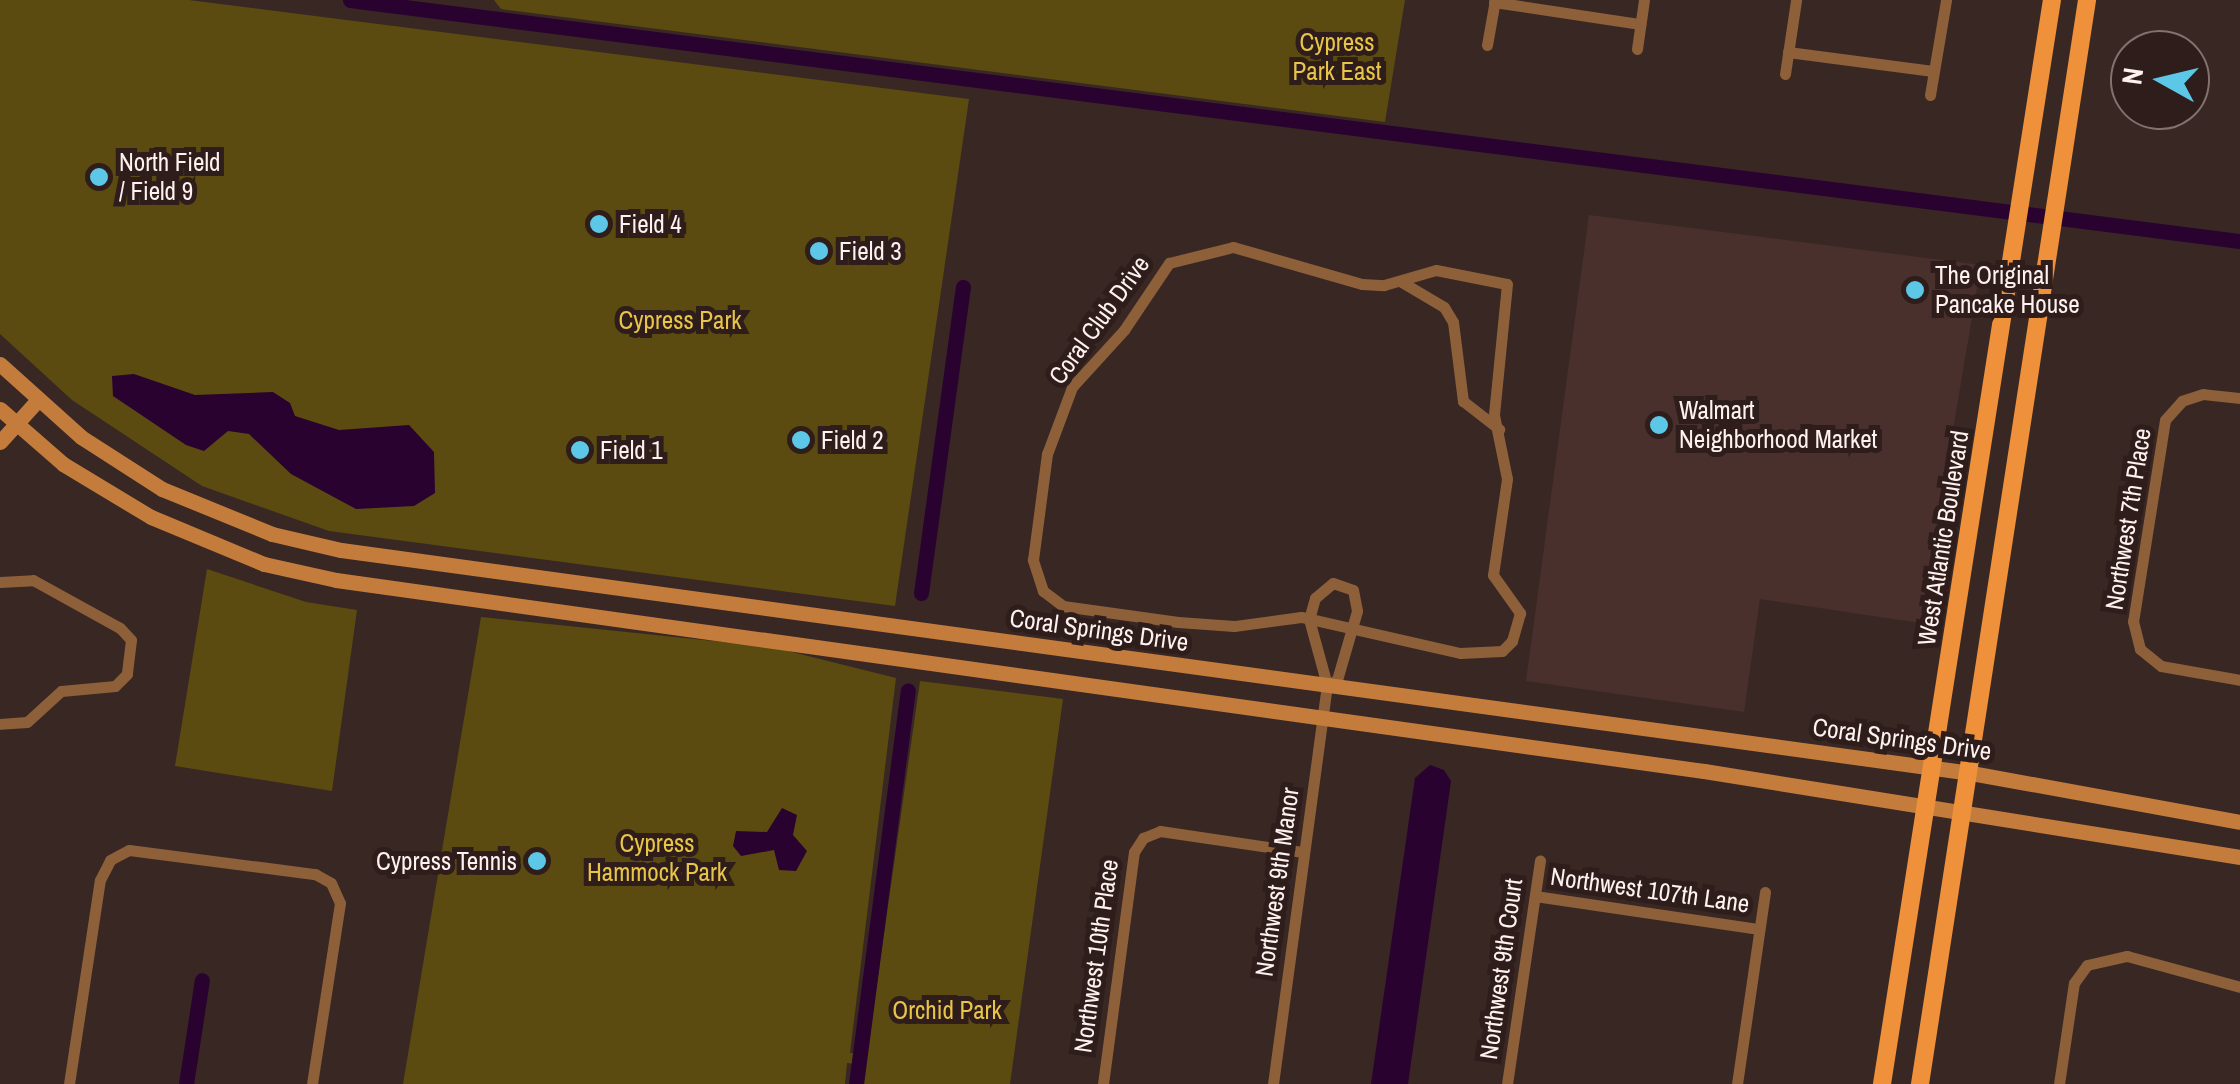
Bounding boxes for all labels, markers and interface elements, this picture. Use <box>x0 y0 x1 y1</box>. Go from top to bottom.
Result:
park label: Cypress Park East <box>1293 28 1381 87</box>
north arrow <box>2110 30 2210 130</box>
text: N <box>2112 65 2152 87</box>
place label: North Field / Field 9 <box>119 148 220 207</box>
marker: North Field / Field 9 <box>88 166 110 188</box>
place label: Field 4 <box>619 209 682 239</box>
marker: Field 4 <box>588 213 610 235</box>
place label: Field 3 <box>839 236 902 266</box>
marker: Field 3 <box>808 240 830 262</box>
street label: Coral Club Drive <box>1042 250 1156 390</box>
place label: The Original Pancake House <box>1935 261 2080 320</box>
marker: The Original Pancake House <box>1904 279 1926 301</box>
park label: Cypress Park <box>618 305 742 335</box>
place label: Walmart Neighborhood Market <box>1679 396 1877 455</box>
marker: Walmart Neighborhood Market <box>1648 414 1670 436</box>
place label: Field 2 <box>821 425 884 455</box>
street label: Northwest 7th Place <box>2099 426 2157 612</box>
street label: West Atlantic Boulevard <box>1911 428 1975 648</box>
marker: Field 2 <box>790 429 812 451</box>
place label: Field 1 <box>600 435 663 465</box>
marker: Field 1 <box>569 439 591 461</box>
street label: Coral Springs Drive <box>1008 603 1190 657</box>
street label: Coral Springs Drive <box>1811 712 1993 766</box>
street label: Northwest 9th Manor <box>1249 786 1305 978</box>
park label: Cypress Hammock Park <box>587 829 727 888</box>
place label: Cypress Tennis <box>376 846 517 876</box>
marker: Cypress Tennis <box>526 850 548 872</box>
street label: Northwest 10th Place <box>1068 857 1124 1055</box>
street label: Northwest 107th Lane <box>1549 861 1751 919</box>
street label: Northwest 9th Court <box>1473 877 1529 1061</box>
park label: Orchid Park <box>892 995 1002 1025</box>

